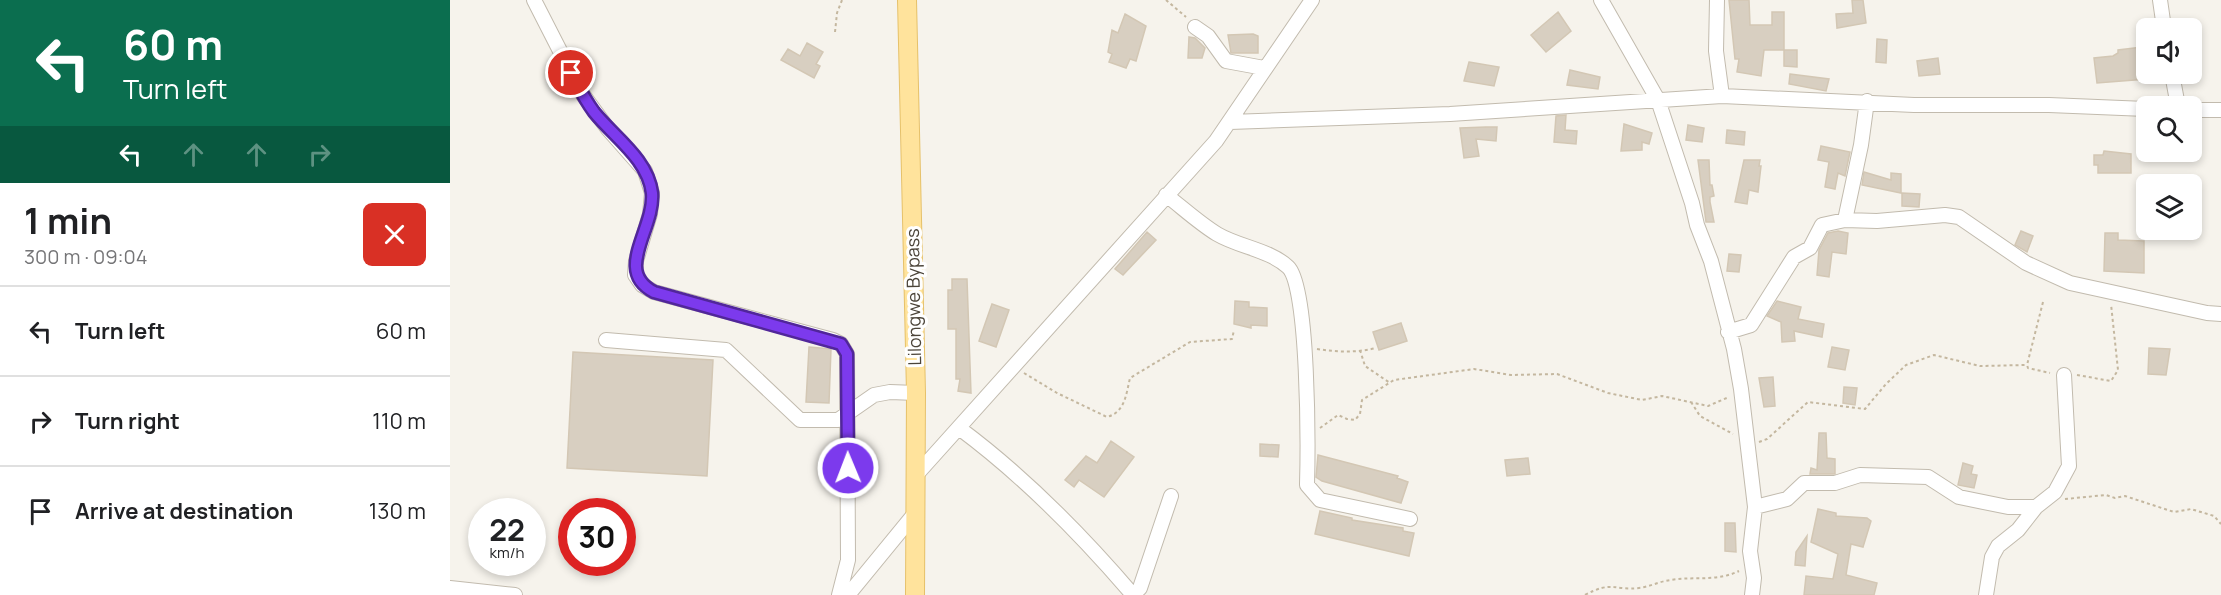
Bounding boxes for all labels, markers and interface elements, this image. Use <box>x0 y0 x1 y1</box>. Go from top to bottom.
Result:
text: 60 m <box>123 15 223 73</box>
map controls <box>2136 18 2202 240</box>
button: sound <box>2136 18 2202 84</box>
icon: left <box>24 24 102 102</box>
pin <box>545 47 596 98</box>
icon: arrive <box>554 56 587 89</box>
text: Turn left <box>123 70 227 107</box>
button: search <box>2136 96 2202 162</box>
icon: left <box>114 138 147 171</box>
icon: ahead <box>177 138 210 171</box>
icon: ahead <box>240 138 273 171</box>
icon: right <box>303 138 336 171</box>
button: layers <box>2136 174 2202 240</box>
text: 1 min <box>24 196 112 245</box>
button: close <box>363 203 426 266</box>
street label: Lilongwe Bypass <box>900 228 926 366</box>
text: 300 m · 09:04 <box>24 243 148 270</box>
icon: left <box>24 315 57 348</box>
text: Turn left <box>75 316 165 346</box>
text: 60 m <box>376 316 426 346</box>
icon: right <box>24 405 57 438</box>
text: Turn right <box>75 406 180 436</box>
text: 110 m <box>372 406 426 436</box>
position arrow <box>816 436 880 500</box>
icon: arrive <box>24 495 57 528</box>
text: Arrive at destination <box>75 496 293 526</box>
text: 130 m <box>369 496 426 526</box>
speed limit sign: 30 <box>558 498 636 576</box>
text: 22 <box>489 509 525 550</box>
text: km/h <box>490 542 524 563</box>

